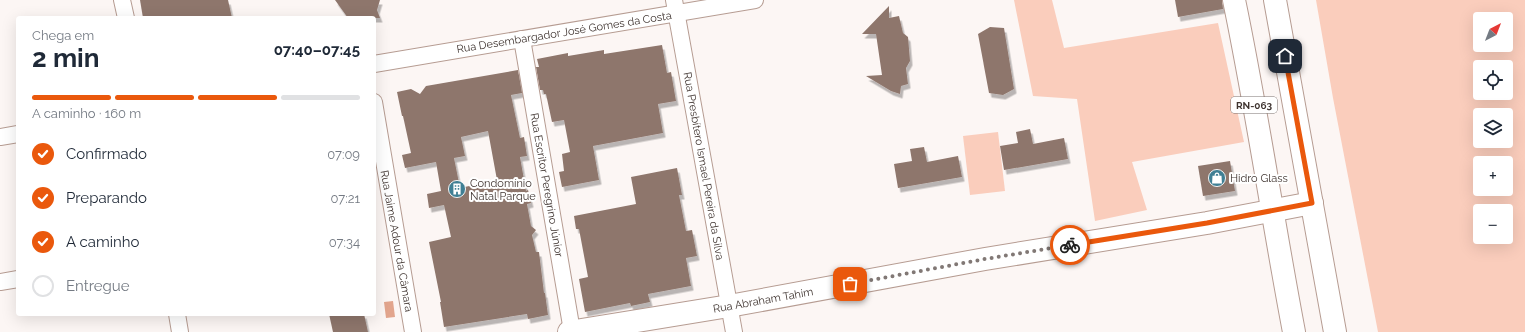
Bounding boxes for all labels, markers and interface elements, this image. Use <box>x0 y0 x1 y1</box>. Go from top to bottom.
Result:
street label: Rua Desembargador José Gomes da Costa <box>456 9 673 56</box>
north arrow <box>1473 12 1513 52</box>
map controls <box>1473 12 1513 244</box>
text: Chega em <box>32 28 94 43</box>
pin <box>1268 39 1302 73</box>
text: 07:40–07:45 <box>274 41 360 59</box>
text: 2 min <box>32 43 99 73</box>
icon: home <box>1274 45 1296 67</box>
button: locate <box>1473 60 1513 100</box>
street label: Rua Presbítero Ismael Pereira da Silva <box>681 71 726 261</box>
road number: RN-063 <box>1231 97 1277 113</box>
text: A caminho · 160 m <box>32 106 141 121</box>
button: layers <box>1473 108 1513 148</box>
street label: Rua Escritor Peregrino Júnior <box>527 112 566 258</box>
icon: check <box>32 143 54 165</box>
text: Confirmado <box>66 145 147 163</box>
text: 07:09 <box>327 147 360 162</box>
button: + <box>1473 156 1513 196</box>
shop icon: Hidro Glass <box>1207 168 1227 188</box>
street label: Rua Jaime Adour da Câmara <box>378 169 415 313</box>
place label: Hidro Glass <box>1230 172 1288 185</box>
place label: Condomínio Natal Parque <box>470 177 536 203</box>
building icon: Condomínio Natal Parque <box>447 179 467 199</box>
icon: check <box>32 187 54 209</box>
text: Preparando <box>66 189 147 207</box>
text: 07:21 <box>330 191 360 206</box>
button: − <box>1473 204 1513 244</box>
courier <box>1050 225 1090 265</box>
icon: check <box>32 231 54 253</box>
text: A caminho <box>66 233 139 251</box>
icon: bike <box>1059 234 1081 256</box>
text: 07:34 <box>329 235 360 250</box>
pin <box>833 267 867 301</box>
icon: bag <box>839 273 861 295</box>
text: Entregue <box>66 277 130 295</box>
street label: Rua Abraham Tahim <box>712 285 814 316</box>

